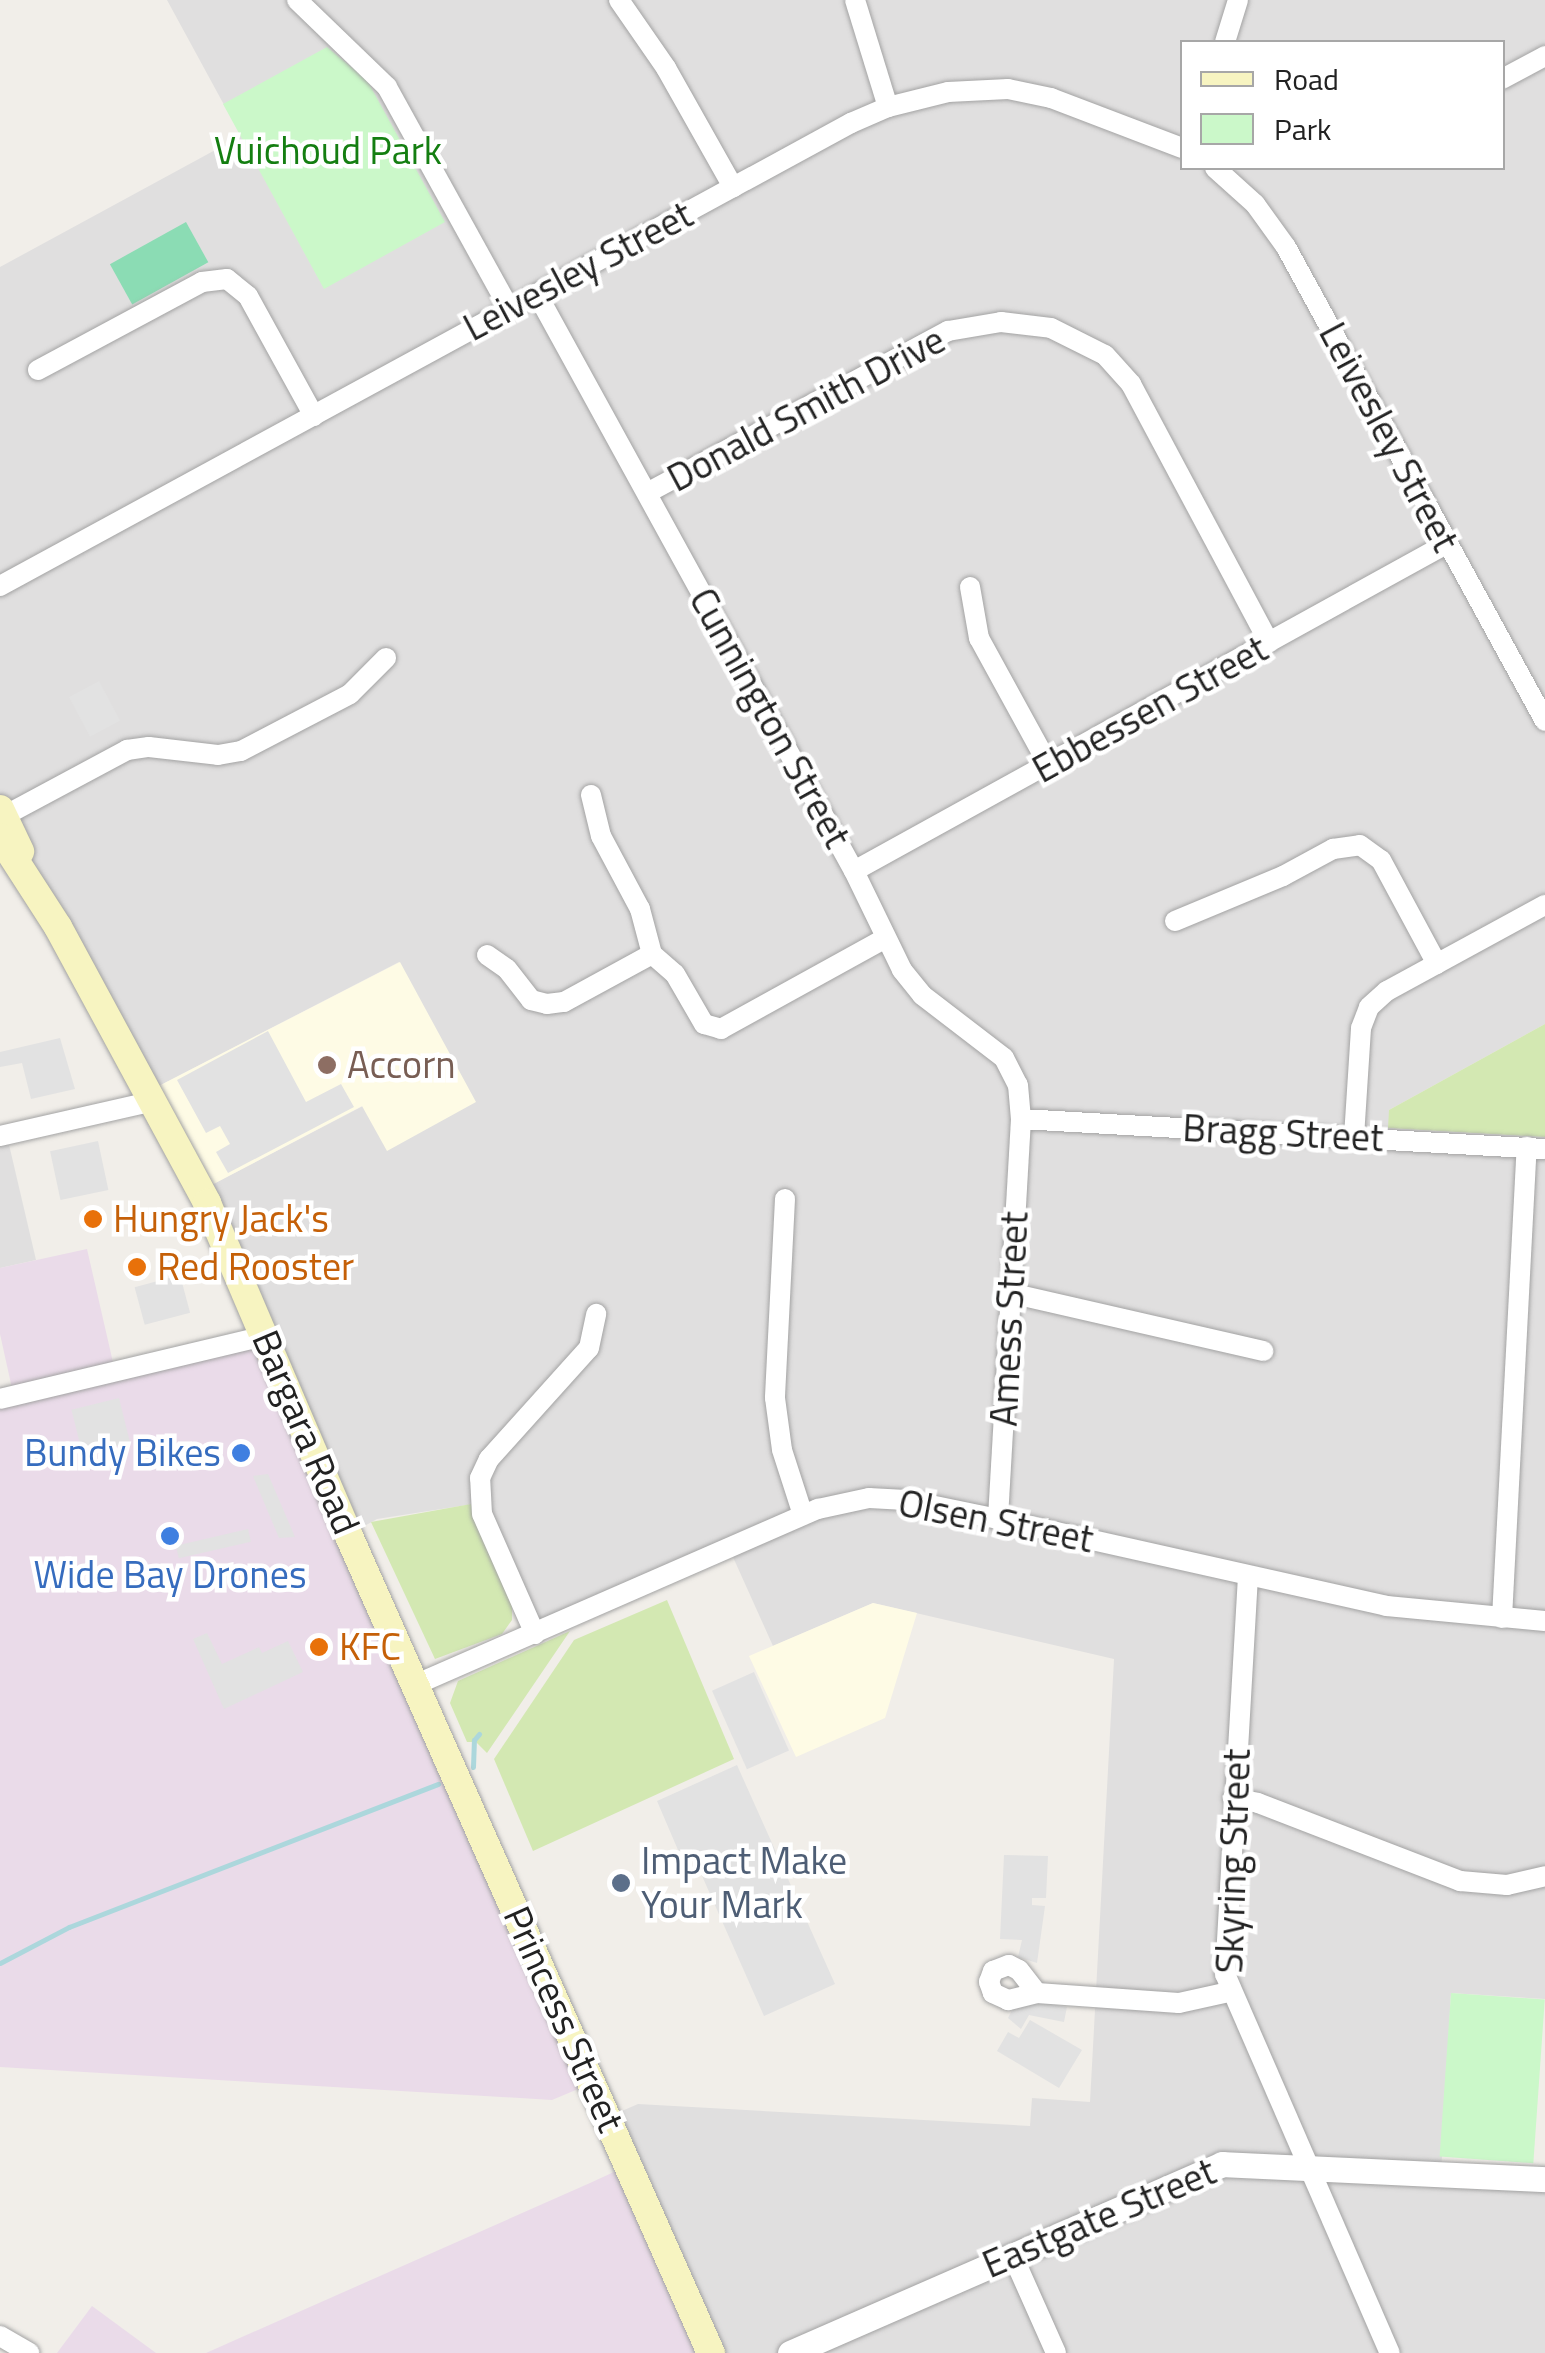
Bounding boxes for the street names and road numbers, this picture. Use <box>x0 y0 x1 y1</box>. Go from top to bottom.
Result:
street label: Leivesley Street <box>456 192 700 350</box>
street label: Leivesley Street <box>1310 315 1468 559</box>
street label: Donald Smith Drive <box>660 317 952 501</box>
street label: Cunnington Street <box>680 580 860 856</box>
street label: Ebbessen Street <box>1025 626 1275 792</box>
street label: Bragg Street <box>1181 1105 1385 1161</box>
street label: Amess Street <box>981 1210 1037 1428</box>
street label: Bargara Road <box>243 1323 369 1541</box>
street label: Olsen Street <box>895 1480 1097 1562</box>
street label: Skyring Street <box>1206 1748 1260 1974</box>
street label: Princess Street <box>494 1899 634 2139</box>
street label: Eastgate Street <box>976 2148 1222 2288</box>

